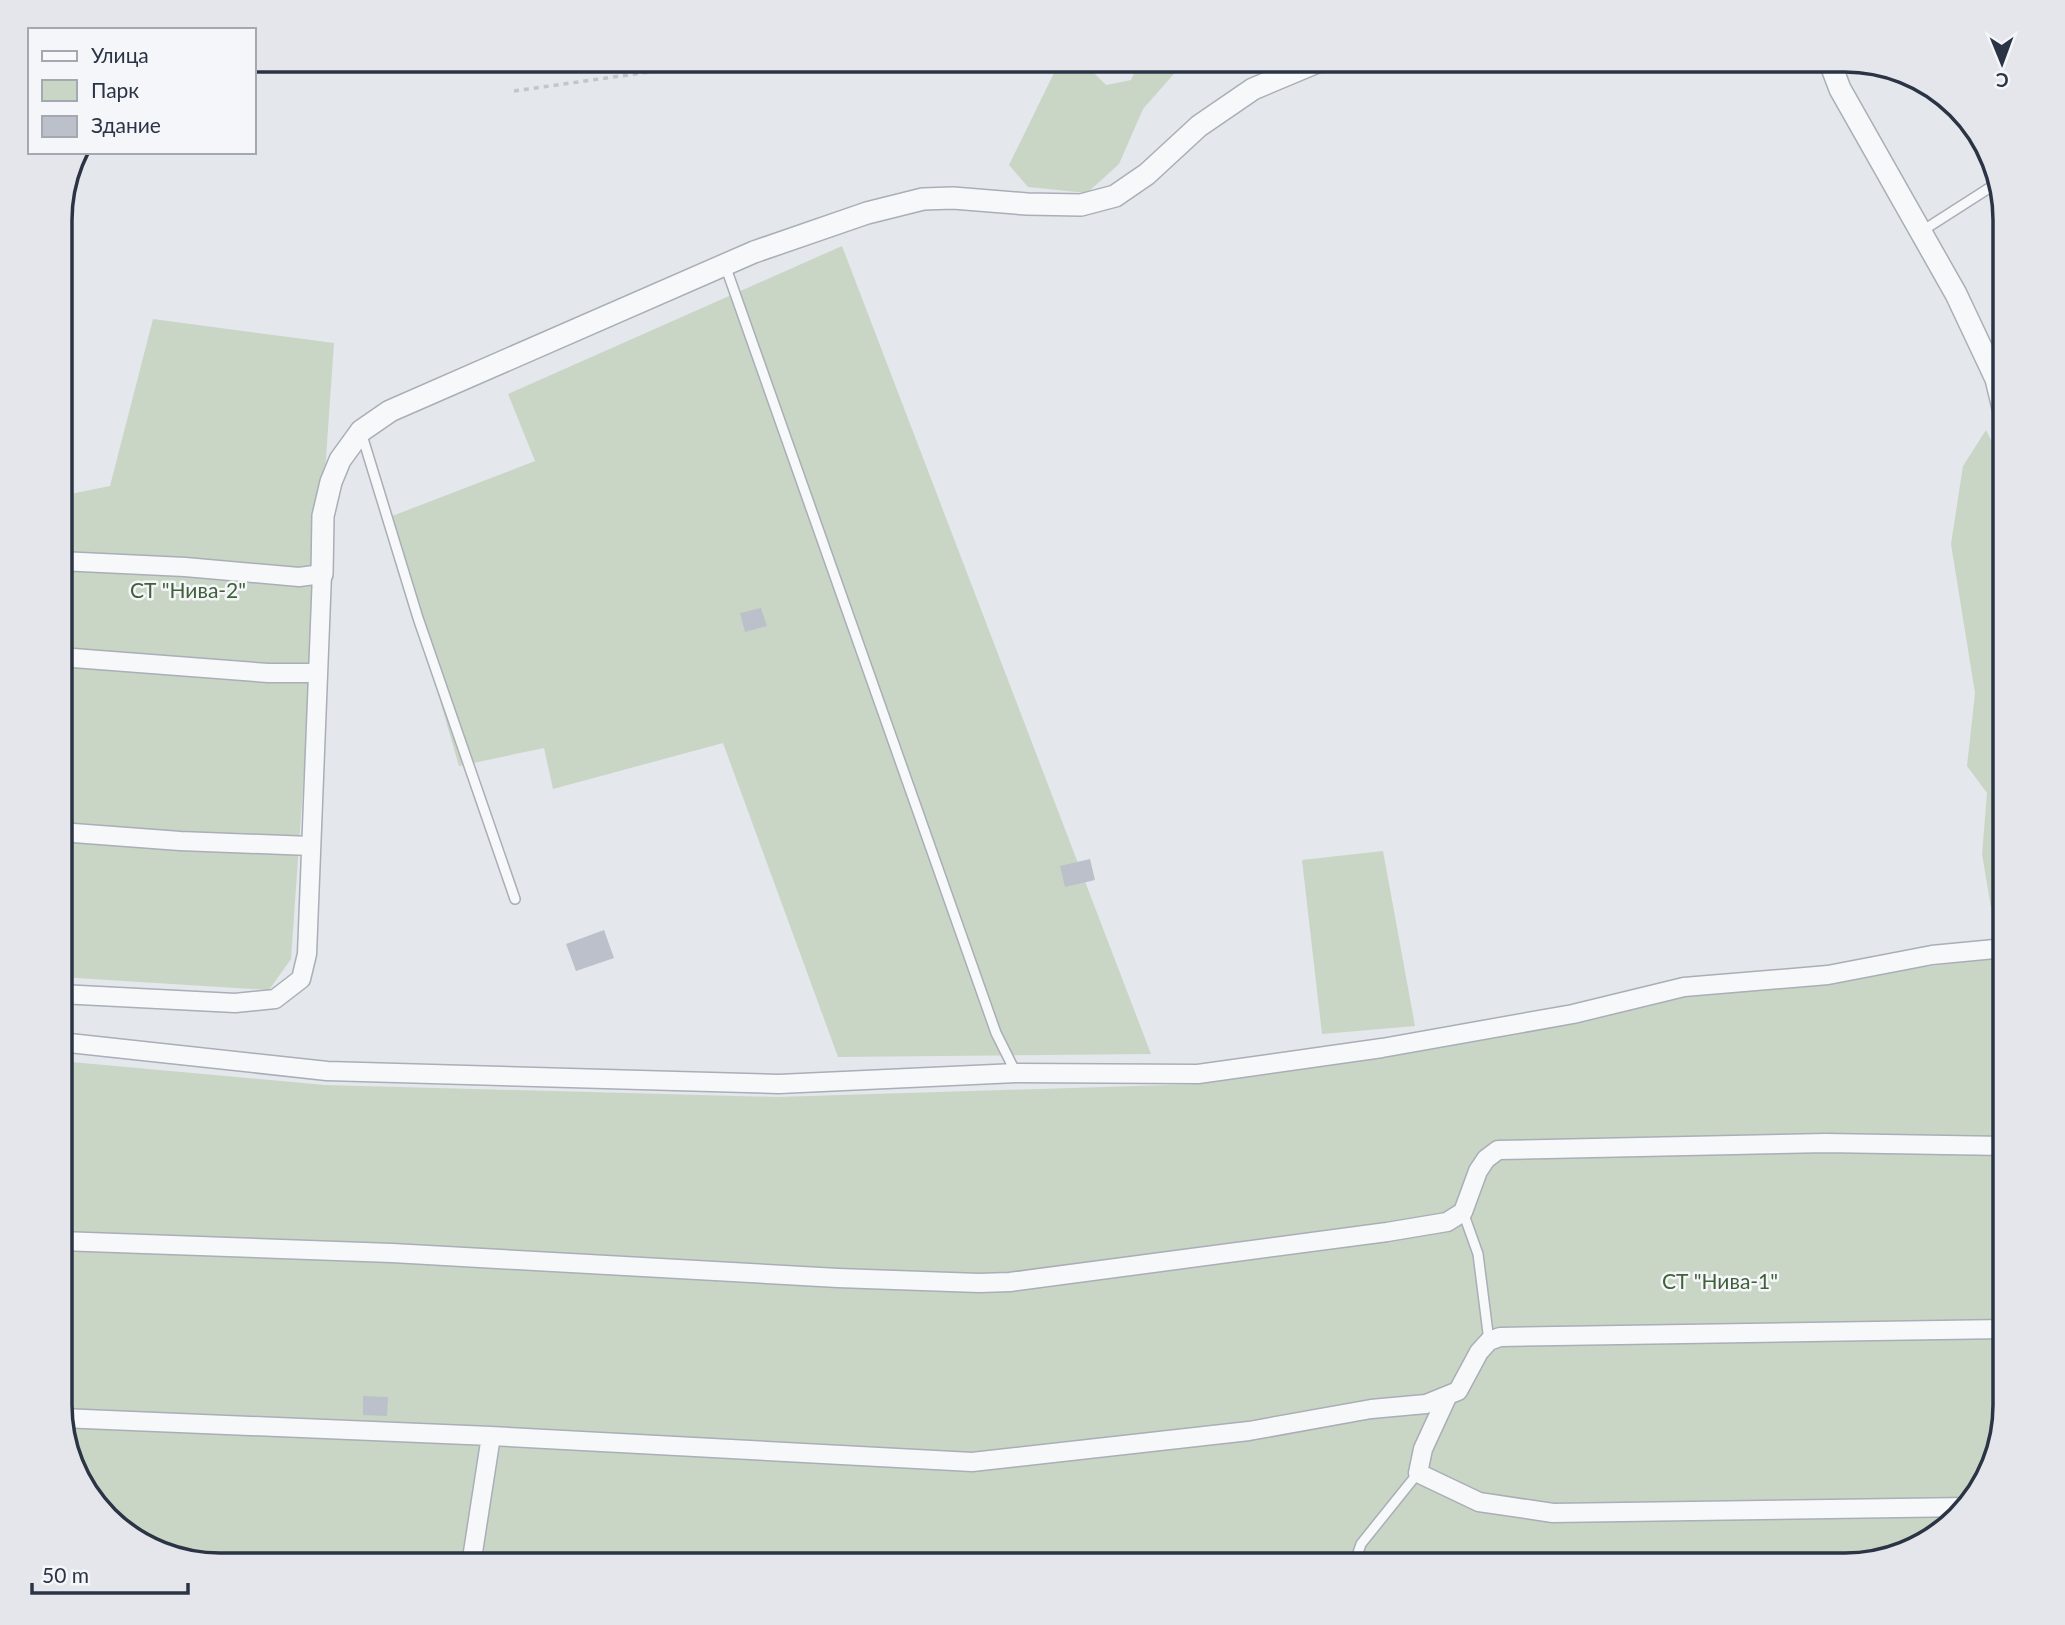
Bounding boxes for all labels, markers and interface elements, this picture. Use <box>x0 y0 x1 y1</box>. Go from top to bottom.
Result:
legend <box>28 28 256 154</box>
north arrow <box>1967 28 2037 98</box>
text: Улица <box>91 42 149 67</box>
text: С <box>1995 69 2009 92</box>
text: Парк <box>91 77 139 102</box>
text: Здание <box>91 112 161 137</box>
park label: СТ "Нива-2" <box>130 577 246 602</box>
park label: СТ "Нива-1" <box>1662 1268 1778 1293</box>
scale bar <box>32 1552 187 1596</box>
text: 50 m <box>42 1562 89 1587</box>

